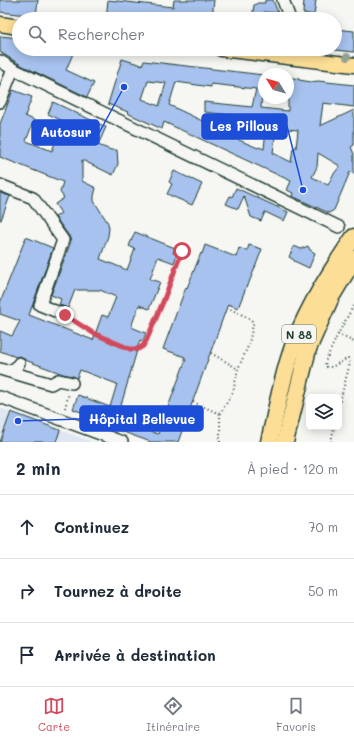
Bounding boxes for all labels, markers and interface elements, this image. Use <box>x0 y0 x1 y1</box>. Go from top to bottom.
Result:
search box <box>12 12 342 56</box>
icon: search <box>26 23 48 45</box>
text: Rechercher <box>58 24 145 44</box>
north arrow <box>258 68 294 104</box>
callout: Les Pillous <box>202 114 287 139</box>
text: Les Pillous <box>210 117 278 134</box>
callout: Autosur <box>32 120 99 145</box>
text: Autosur <box>41 123 92 140</box>
route start <box>173 242 191 260</box>
route end <box>56 306 74 324</box>
road number: N 88 <box>282 325 316 343</box>
map controls <box>306 394 342 430</box>
button: layers <box>306 394 342 430</box>
callout: Hôpital Bellevue <box>80 406 203 431</box>
text: Hôpital Bellevue <box>89 410 195 427</box>
text: 2 min <box>16 457 61 479</box>
text: À pied · 120 m <box>247 460 338 477</box>
icon: ahead <box>16 516 38 538</box>
text: Continuez <box>54 517 129 537</box>
text: 70 m <box>308 518 338 535</box>
icon: right <box>16 580 38 602</box>
text: Tournez à droite <box>54 581 182 601</box>
text: 50 m <box>308 582 338 599</box>
icon: arrive <box>16 644 38 666</box>
text: Arrivée à destination <box>54 645 216 665</box>
tab: Carte <box>38 695 70 734</box>
tab: Itinéraire <box>146 695 200 734</box>
tab: Favoris <box>276 695 316 734</box>

